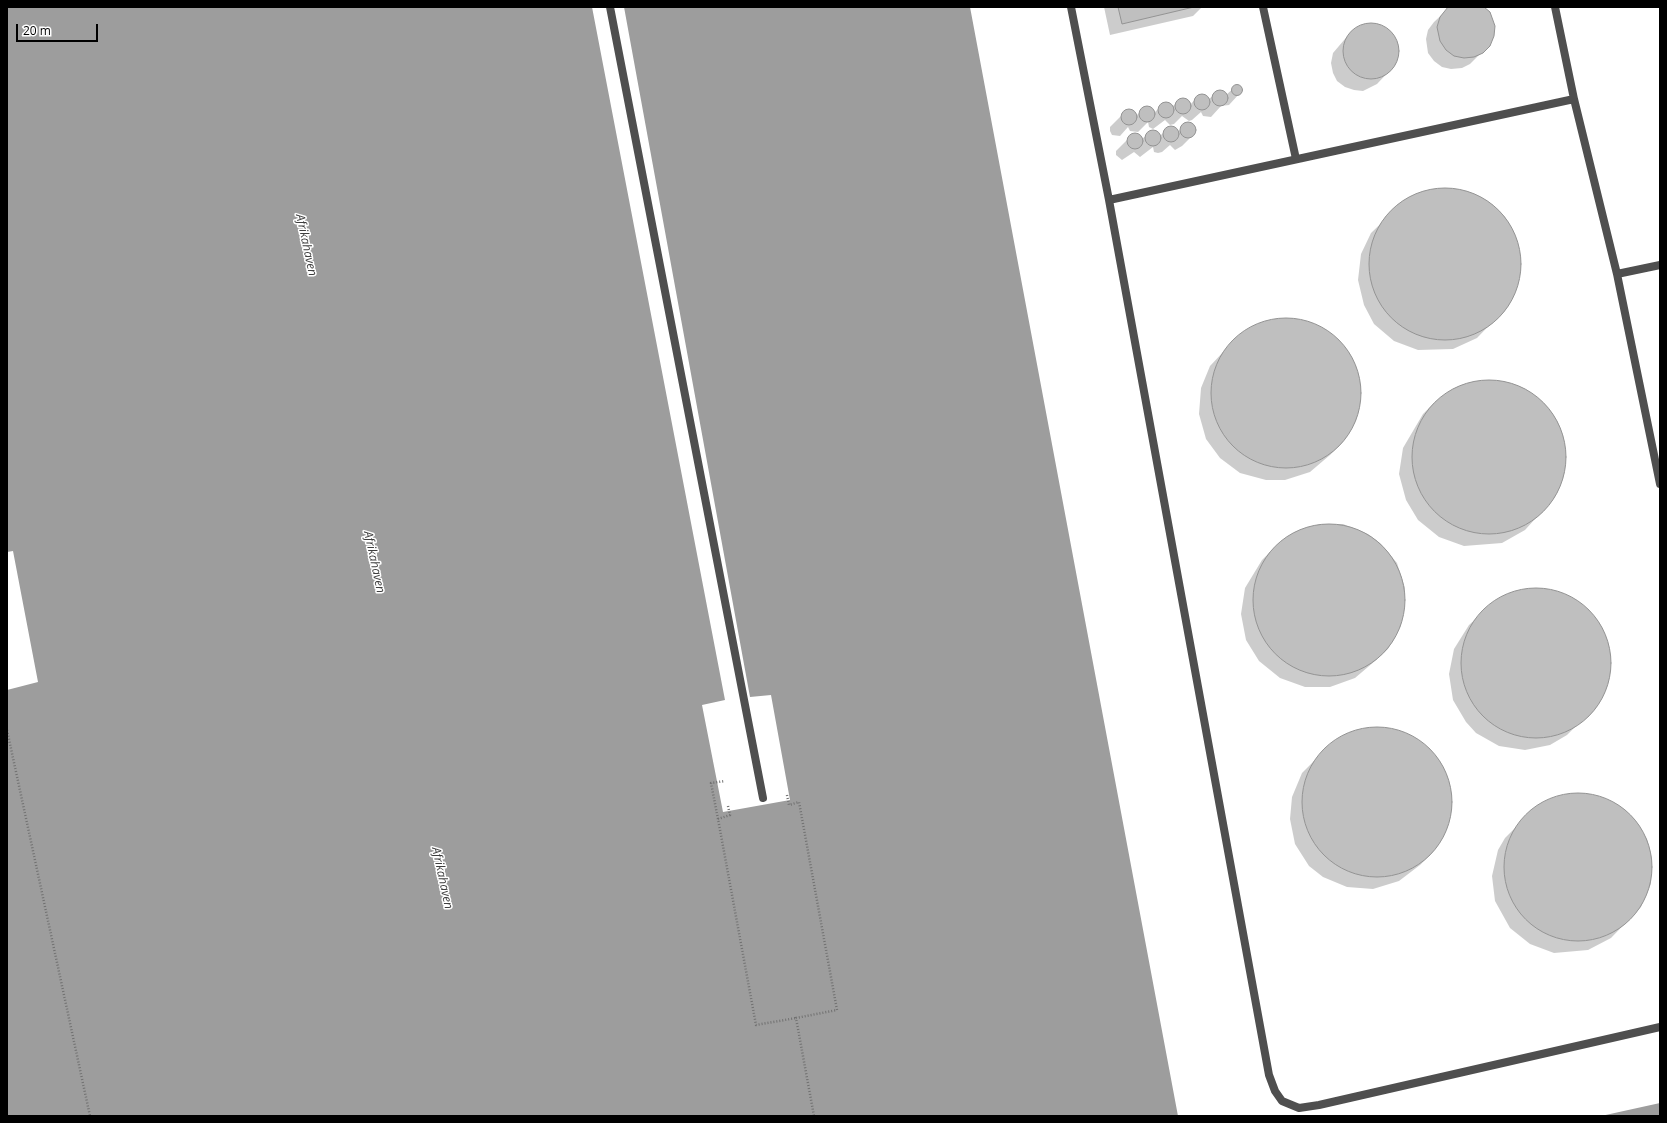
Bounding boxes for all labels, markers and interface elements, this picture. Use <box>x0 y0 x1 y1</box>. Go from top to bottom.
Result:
scale bar <box>18 16 100 42</box>
text: 20 m <box>23 22 51 39</box>
water label: Afrikahaven <box>292 213 320 277</box>
water label: Afrikahaven <box>360 530 388 594</box>
water label: Afrikahaven <box>428 846 456 910</box>

